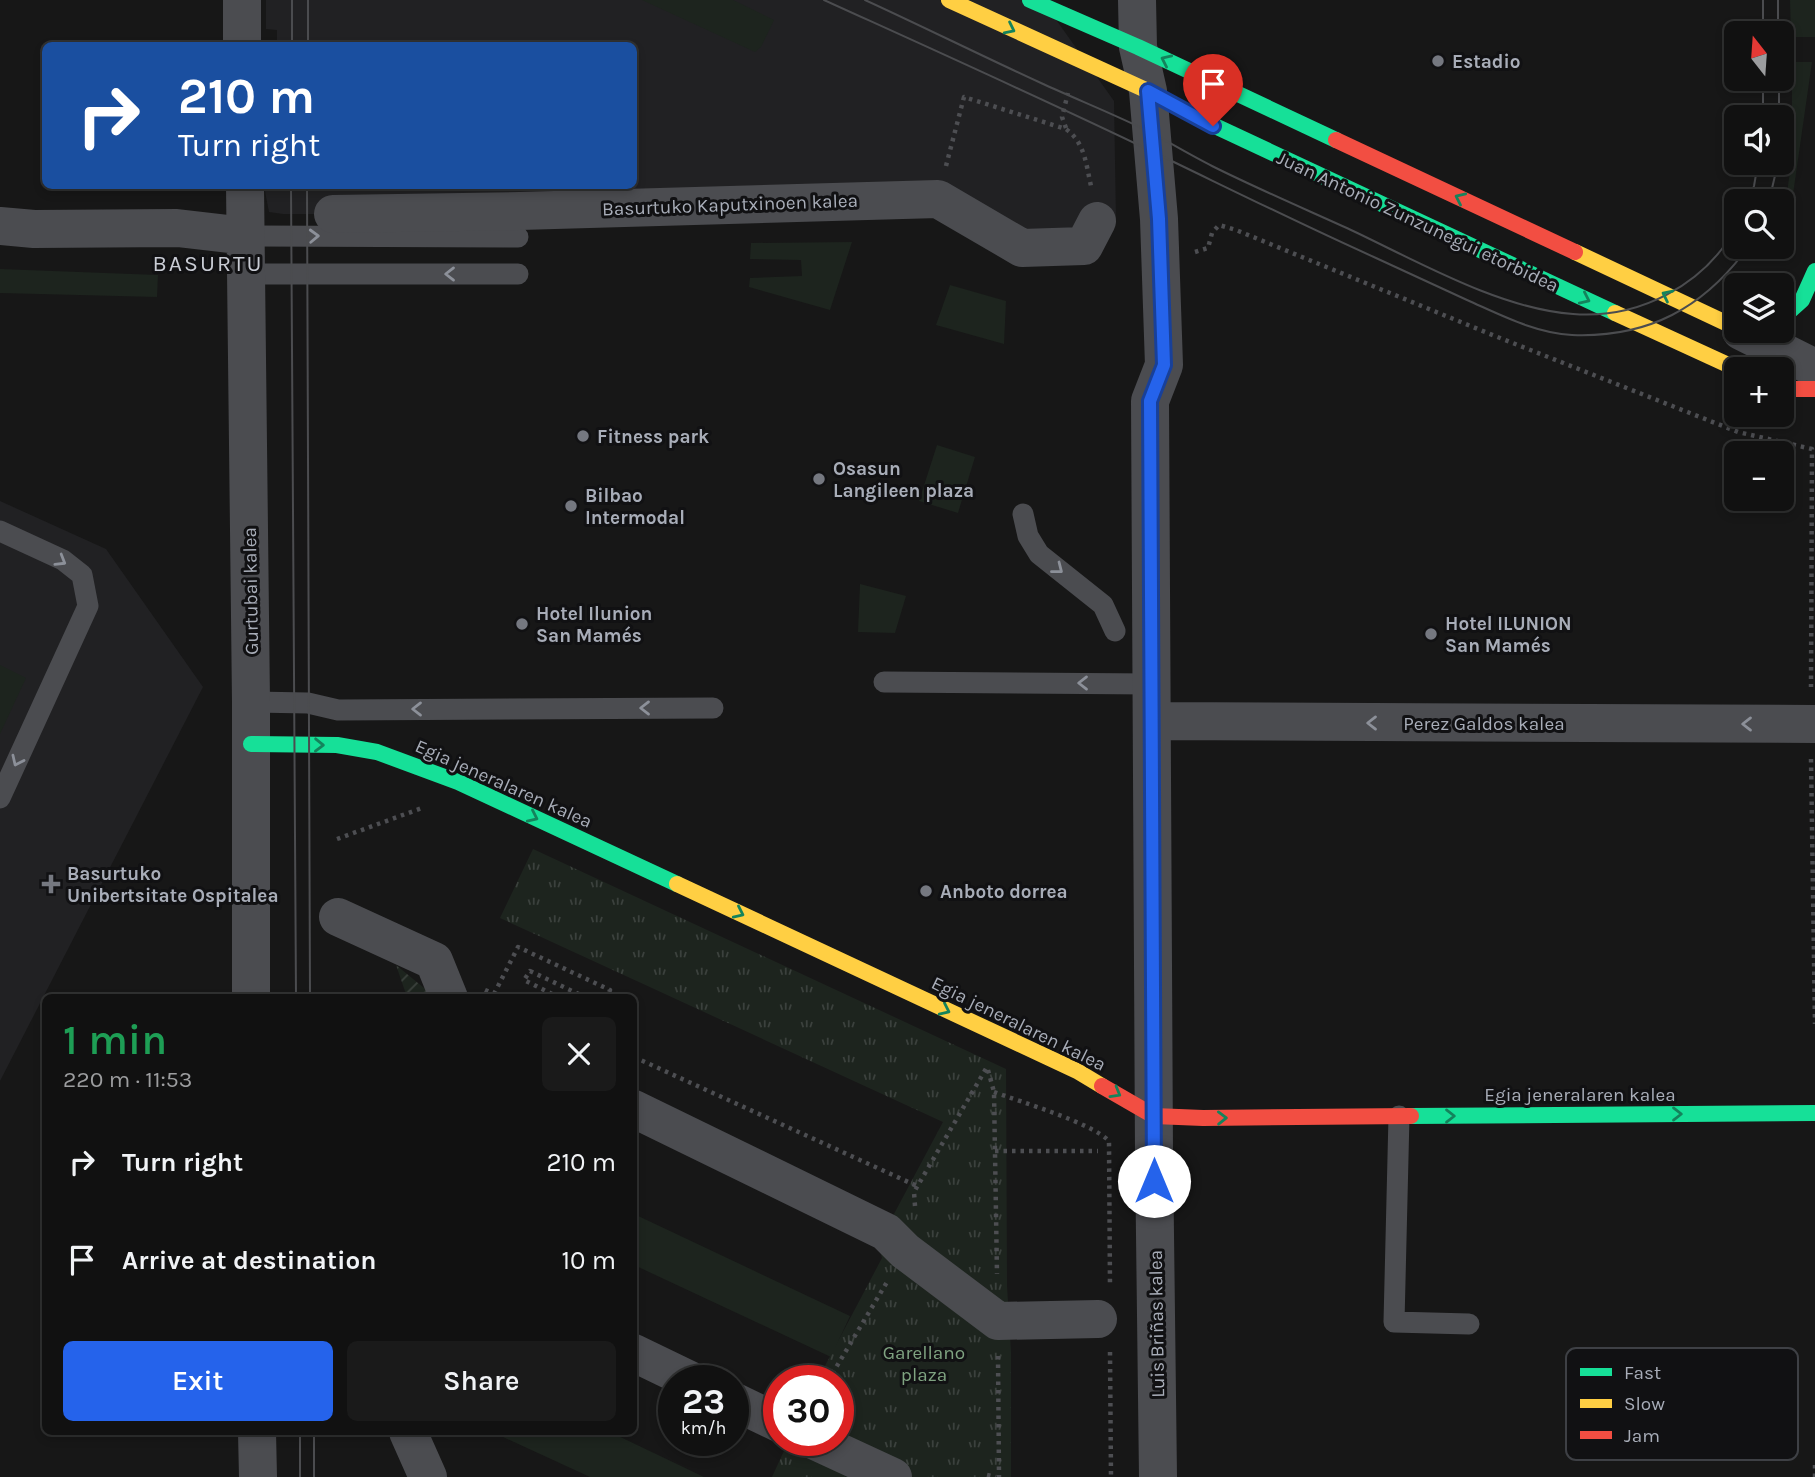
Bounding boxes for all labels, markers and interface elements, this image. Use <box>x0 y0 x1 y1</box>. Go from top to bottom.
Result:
one-way arrow <box>1003 21 1015 35</box>
north arrow <box>1724 21 1794 91</box>
map controls <box>1724 21 1794 511</box>
place label: Estadio <box>1452 51 1520 73</box>
marker: Estadio <box>1430 53 1446 69</box>
pin <box>1183 54 1243 126</box>
one-way arrow <box>1161 55 1173 69</box>
icon: arrive <box>1194 65 1232 103</box>
text: 210 m <box>178 68 315 125</box>
icon: right <box>63 70 154 161</box>
button: sound <box>1724 105 1794 175</box>
text: Turn right <box>178 127 320 164</box>
street label: Juan Antonio Zunzunegui etorbidea <box>1273 147 1562 297</box>
button: search <box>1724 189 1794 259</box>
street label: Basurtuko Kaputxinoen kalea <box>602 190 858 220</box>
one-way arrow <box>1455 192 1468 206</box>
one-way arrow <box>309 228 320 243</box>
district label: BASURTU <box>152 250 264 277</box>
one-way arrow <box>444 266 455 282</box>
button: layers <box>1724 273 1794 343</box>
one-way arrow <box>1662 289 1674 303</box>
one-way arrow <box>1578 291 1591 305</box>
button: + <box>1724 357 1794 427</box>
place label: Fitness park <box>597 426 709 448</box>
marker: Fitness park <box>575 428 591 444</box>
button: − <box>1724 441 1794 511</box>
place label: Osasun Langileen plaza <box>833 458 974 502</box>
marker: Osasun Langileen plaza <box>811 471 827 487</box>
place label: Bilbao Intermodal <box>585 485 685 529</box>
marker: Bilbao Intermodal <box>563 498 579 514</box>
street label: Gurtubai kalea <box>239 527 263 655</box>
one-way arrow <box>54 553 67 566</box>
one-way arrow <box>1050 561 1062 574</box>
place label: Hotel Ilunion San Mamés <box>536 603 652 647</box>
place label: Hotel ILUNION San Mamés <box>1445 613 1572 657</box>
marker: Hotel Ilunion San Mamés <box>514 616 530 632</box>
marker: Hotel ILUNION San Mamés <box>1423 626 1439 642</box>
one-way arrow <box>1078 676 1089 691</box>
one-way arrow <box>639 700 649 716</box>
one-way arrow <box>411 701 422 717</box>
street label: Perez Galdos kalea <box>1403 713 1565 735</box>
one-way arrow <box>1367 715 1377 731</box>
one-way arrow <box>1741 717 1752 732</box>
street label: Egia jeneralaren kalea <box>412 735 595 833</box>
one-way arrow <box>314 737 325 752</box>
one-way arrow <box>11 754 25 766</box>
one-way arrow <box>526 809 538 823</box>
place label: Basurtuko Unibertsitate Ospitalea <box>67 863 279 907</box>
marker: Basurtuko Unibertsitate Ospitalea <box>41 874 61 894</box>
place label: Anboto dorrea <box>940 881 1068 903</box>
marker: Anboto dorrea <box>918 883 934 899</box>
one-way arrow <box>732 905 744 919</box>
street label: Egia jeneralaren kalea <box>928 972 1109 1076</box>
one-way arrow <box>938 1001 950 1015</box>
text: 1 min <box>63 1015 167 1065</box>
button: close <box>542 1017 616 1091</box>
text: 220 m · 11:53 <box>63 1066 192 1093</box>
street label: Egia jeneralaren kalea <box>1484 1084 1676 1106</box>
one-way arrow <box>1108 1085 1121 1098</box>
one-way arrow <box>1672 1107 1683 1122</box>
one-way arrow <box>1445 1108 1455 1124</box>
one-way arrow <box>1217 1110 1228 1126</box>
icon: right <box>63 1143 101 1181</box>
position arrow <box>1117 1144 1191 1218</box>
text: Turn right <box>122 1147 243 1178</box>
text: 210 m <box>546 1147 616 1178</box>
icon: arrive <box>63 1241 101 1279</box>
text: Arrive at destination <box>122 1245 376 1276</box>
text: 10 m <box>561 1245 616 1276</box>
street label: Luis Briñas kalea <box>1145 1250 1169 1398</box>
button: Exit <box>63 1341 333 1421</box>
button: Share <box>347 1341 616 1421</box>
park label: Garellano plaza <box>883 1342 965 1386</box>
legend <box>1566 1348 1798 1460</box>
text: Fast <box>1624 1362 1661 1384</box>
speed limit sign: 30 <box>763 1365 854 1456</box>
text: 23 <box>682 1381 725 1422</box>
text: Slow <box>1624 1393 1665 1415</box>
text: km/h <box>681 1417 726 1439</box>
text: Jam <box>1624 1425 1660 1447</box>

